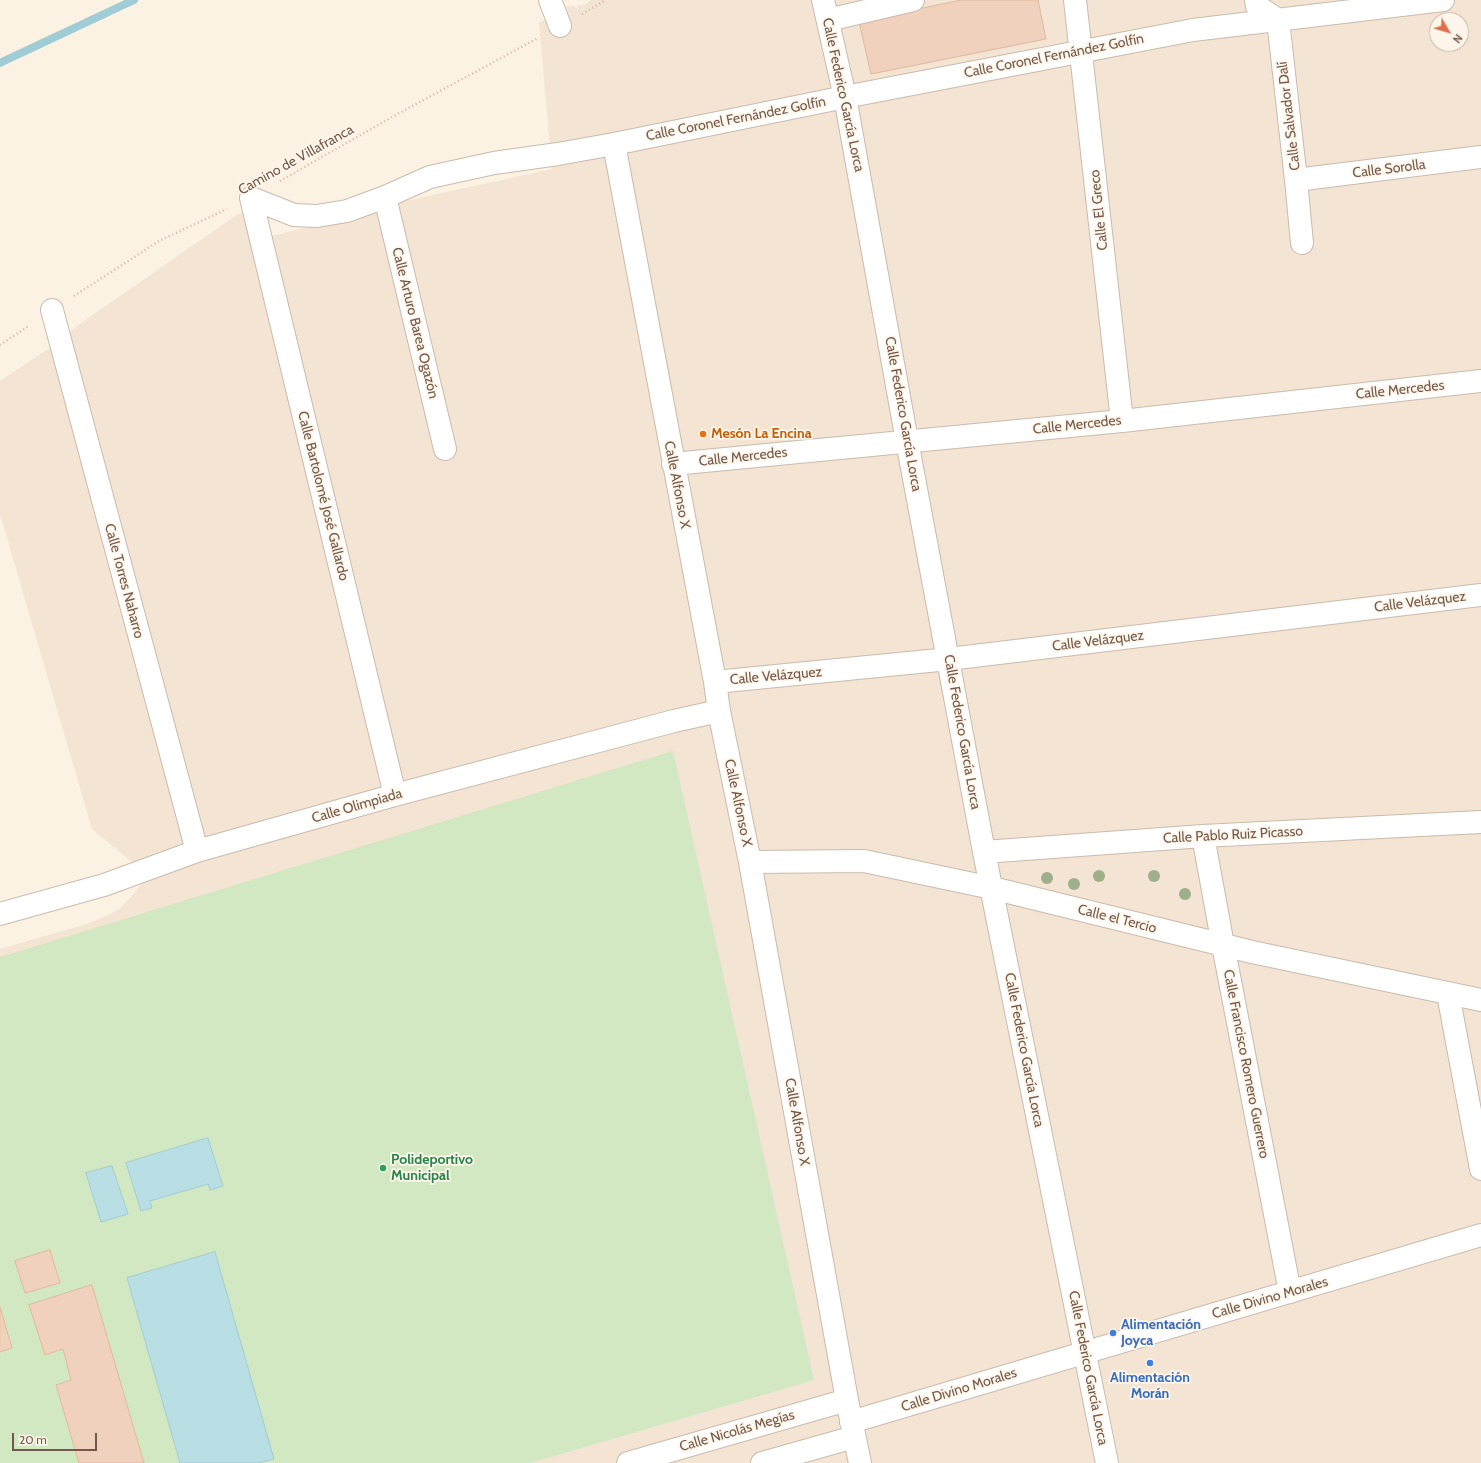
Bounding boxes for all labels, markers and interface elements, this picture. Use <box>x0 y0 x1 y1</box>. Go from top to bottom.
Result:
north arrow <box>1429 12 1469 52</box>
street label: Calle Federico García Lorca <box>818 16 868 174</box>
street label: Calle Coronel Fernández Golfín <box>963 30 1145 82</box>
text: N <box>1450 31 1466 46</box>
street label: Calle Salvador Dalí <box>1274 60 1304 172</box>
street label: Calle Coronel Fernández Golfín <box>645 93 827 145</box>
street label: Camino de Villafranca <box>235 121 357 199</box>
street label: Calle Sorolla <box>1352 156 1426 182</box>
street label: Calle El Greco <box>1086 169 1112 251</box>
street label: Calle Arturo Barea Ogazón <box>388 246 442 400</box>
street label: Calle Federico García Lorca <box>881 335 925 493</box>
street label: Calle Mercedes <box>1355 377 1445 403</box>
street label: Calle Bartolomé José Gallardo <box>294 410 352 582</box>
street label: Calle Mercedes <box>1032 412 1122 438</box>
place label: Mesón La Encina <box>711 426 812 442</box>
marker: Mesón La Encina <box>698 429 708 439</box>
street label: Calle Alfonso X <box>660 440 694 530</box>
street label: Calle Mercedes <box>698 444 788 470</box>
street label: Calle Torres Naharro <box>101 522 147 640</box>
street label: Calle Velázquez <box>1373 588 1467 616</box>
street label: Calle Velázquez <box>1051 627 1145 655</box>
street label: Calle Federico García Lorca <box>940 653 984 811</box>
street label: Calle Velázquez <box>729 664 823 688</box>
street label: Calle Alfonso X <box>721 758 755 848</box>
street label: Calle Olimpiada <box>310 785 404 827</box>
street label: Calle Pablo Ruiz Picasso <box>1163 823 1303 847</box>
street label: Calle el Tercio <box>1076 901 1158 937</box>
street label: Calle Francisco Romero Guerrero <box>1219 968 1273 1160</box>
street label: Calle Federico García Lorca <box>1001 971 1047 1129</box>
street label: Calle Alfonso X <box>781 1077 813 1167</box>
place label: Polideportivo Municipal <box>391 1152 473 1184</box>
marker: Polideportivo Municipal <box>378 1163 388 1173</box>
street label: Calle Divino Morales <box>1210 1273 1330 1323</box>
street label: Calle Federico García Lorca <box>1065 1289 1111 1447</box>
place label: Alimentación Joyca <box>1121 1317 1201 1350</box>
marker: Alimentación Joyca <box>1108 1328 1118 1338</box>
marker: Alimentación Morán <box>1145 1358 1155 1368</box>
street label: Calle Divino Morales <box>899 1364 1019 1416</box>
place label: Alimentación Morán <box>1110 1370 1190 1402</box>
street label: Calle Nicolás Megías <box>678 1407 796 1455</box>
scale bar <box>14 1425 99 1451</box>
text: 20 m <box>19 1432 47 1447</box>

